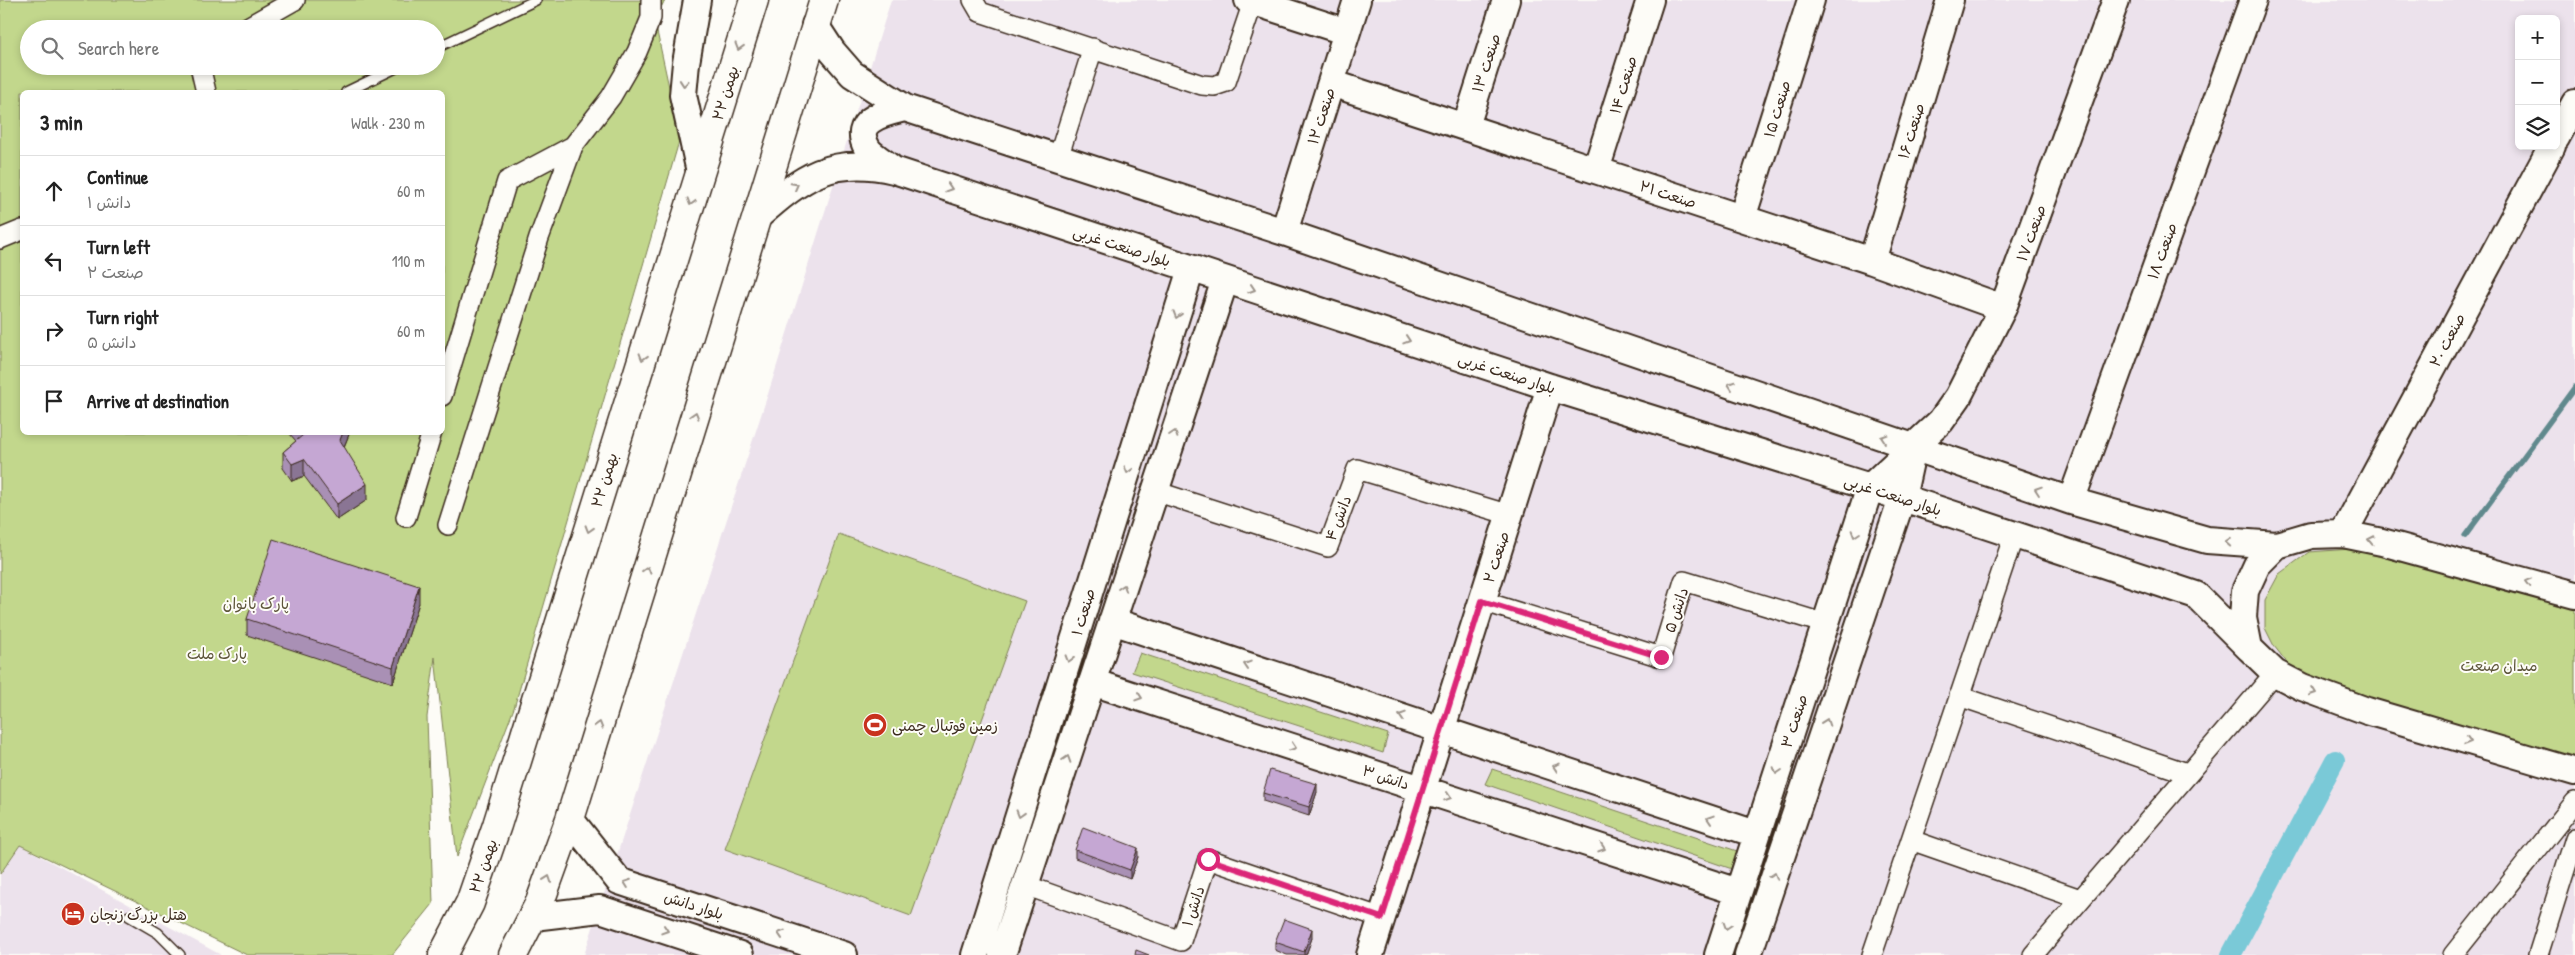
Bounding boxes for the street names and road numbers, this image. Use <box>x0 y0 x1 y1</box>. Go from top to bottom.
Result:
street label: صنعت ۱۳ <box>1467 31 1505 95</box>
street label: صنعت ۱۴ <box>1604 53 1642 117</box>
street label: ۲۲ بهمن <box>707 63 743 123</box>
street label: صنعت ۱۵ <box>1758 78 1796 140</box>
street label: صنعت ۱۲ <box>1302 85 1340 147</box>
street label: صنعت ۱۶ <box>1893 100 1929 162</box>
street label: صنعت ۲۱ <box>1637 175 1699 213</box>
street label: صنعت ۱۷ <box>2011 202 2051 264</box>
street label: بلوار صنعت غربی <box>1071 220 1173 272</box>
street label: صنعت ۱۸ <box>2142 220 2182 282</box>
street label: صنعت ۲۰ <box>2424 309 2470 371</box>
street label: بلوار صنعت غربی <box>1456 347 1558 399</box>
street label: ۲۲ بهمن <box>586 450 622 510</box>
street label: بلوار صنعت غربی <box>1842 469 1944 521</box>
street label: دانش ۴ <box>1320 492 1356 544</box>
street label: صنعت ۲ <box>1478 529 1514 585</box>
street label: دانش ۵ <box>1659 585 1693 635</box>
street label: صنعت ۱ <box>1066 586 1100 638</box>
street label: صنعت ۳ <box>1775 691 1813 751</box>
street label: دانش ۳ <box>1360 760 1412 794</box>
street label: ۲۲ بهمن <box>464 836 502 896</box>
street label: دانش ۱ <box>1177 883 1209 929</box>
street label: بلوار دانش <box>662 886 726 924</box>

